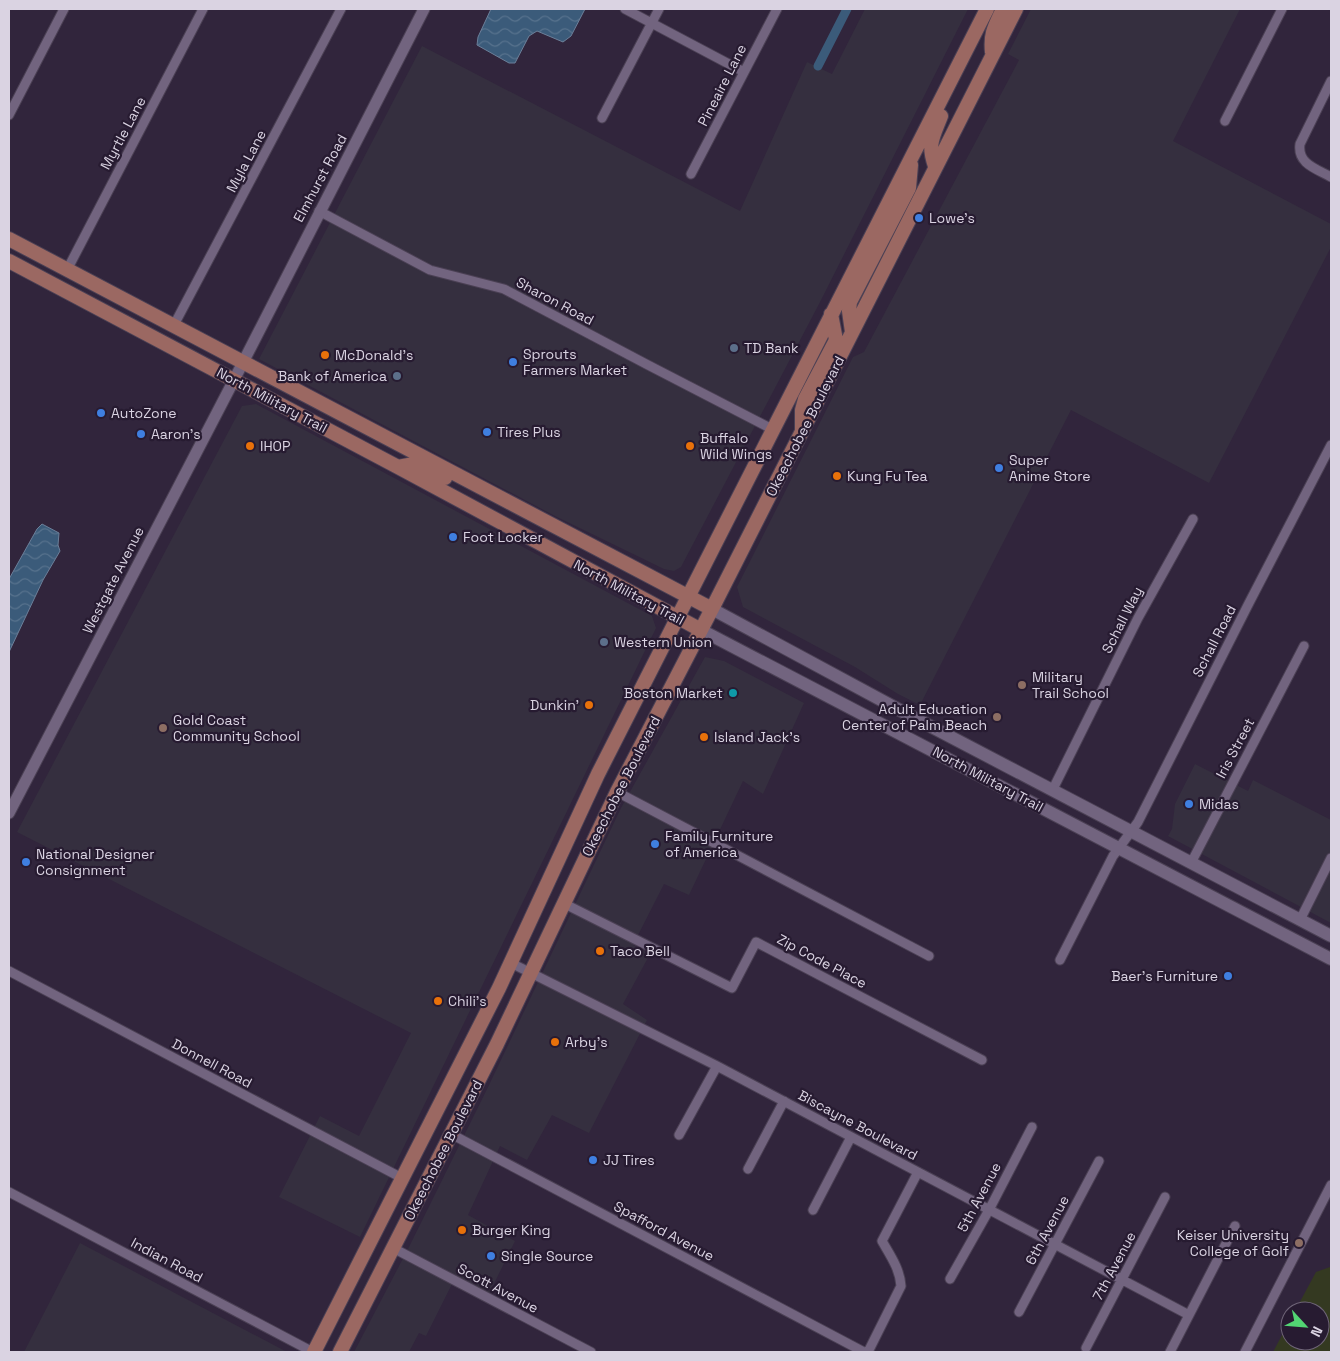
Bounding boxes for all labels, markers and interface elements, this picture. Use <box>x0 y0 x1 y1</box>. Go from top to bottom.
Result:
street label: Pineaire Lane <box>694 41 750 129</box>
street label: Myrtle Lane <box>96 93 150 173</box>
street label: Myla Lane <box>222 127 270 195</box>
street label: Elmhurst Road <box>289 131 351 225</box>
place label: Lowe's <box>929 209 975 227</box>
marker: Lowe's <box>913 212 925 224</box>
street label: Sharon Road <box>513 273 597 329</box>
place label: TD Bank <box>744 339 799 357</box>
marker: TD Bank <box>728 342 740 354</box>
place label: Sprouts Farmers Market <box>523 345 627 379</box>
place label: McDonald's <box>335 346 413 364</box>
marker: McDonald's <box>319 349 331 361</box>
street label: Okeechobee Boulevard <box>762 353 848 499</box>
marker: Sprouts Farmers Market <box>507 356 519 368</box>
street label: North Military Trail <box>214 363 330 437</box>
place label: Bank of America <box>278 367 387 385</box>
marker: Bank of America <box>391 370 403 382</box>
place label: AutoZone <box>111 404 177 422</box>
marker: AutoZone <box>95 407 107 419</box>
place label: Tires Plus <box>497 423 561 441</box>
place label: Aaron's <box>151 425 201 443</box>
marker: Tires Plus <box>481 426 493 438</box>
marker: Aaron's <box>135 428 147 440</box>
place label: Buffalo Wild Wings <box>700 429 772 463</box>
place label: IHOP <box>260 437 290 455</box>
marker: IHOP <box>244 440 256 452</box>
marker: Buffalo Wild Wings <box>684 440 696 452</box>
place label: Super Anime Store <box>1009 451 1090 485</box>
marker: Super Anime Store <box>993 462 1005 474</box>
place label: Kung Fu Tea <box>847 467 928 485</box>
marker: Kung Fu Tea <box>831 470 843 482</box>
street label: Westgate Avenue <box>78 523 148 637</box>
place label: Foot Locker <box>463 528 543 546</box>
marker: Foot Locker <box>447 531 459 543</box>
street label: North Military Trail <box>571 555 687 629</box>
street label: Schall Way <box>1098 584 1146 656</box>
street label: Schall Road <box>1188 602 1240 680</box>
place label: Western Union <box>614 633 712 651</box>
marker: Western Union <box>598 636 610 648</box>
place label: Military Trail School <box>1032 668 1109 702</box>
marker: Military Trail School <box>1016 679 1028 691</box>
place label: Boston Market <box>624 684 723 702</box>
marker: Boston Market <box>727 687 739 699</box>
place label: Dunkin' <box>530 696 579 714</box>
marker: Dunkin' <box>583 699 595 711</box>
place label: Adult Education Center of Palm Beach <box>842 700 987 734</box>
place label: Gold Coast Community School <box>173 711 300 745</box>
marker: Adult Education Center of Palm Beach <box>991 711 1003 723</box>
street label: Okeechobee Boulevard <box>578 713 664 859</box>
street label: Iris Street <box>1212 715 1258 781</box>
marker: Gold Coast Community School <box>157 722 169 734</box>
place label: Island Jack's <box>714 728 800 746</box>
marker: Island Jack's <box>698 731 710 743</box>
street label: North Military Trail <box>930 742 1046 816</box>
place label: Midas <box>1199 795 1239 813</box>
marker: Midas <box>1183 798 1195 810</box>
place label: Family Furniture of America <box>665 827 773 861</box>
marker: Family Furniture of America <box>649 838 661 850</box>
place label: National Designer Consignment <box>36 845 155 879</box>
marker: National Designer Consignment <box>20 856 32 868</box>
street label: Zip Code Place <box>774 930 870 992</box>
place label: Taco Bell <box>610 942 670 960</box>
marker: Taco Bell <box>594 945 606 957</box>
place label: Baer's Furniture <box>1111 967 1218 985</box>
marker: Baer's Furniture <box>1222 970 1234 982</box>
place label: Chili's <box>448 992 487 1010</box>
marker: Chili's <box>432 995 444 1007</box>
place label: Arby's <box>565 1033 608 1051</box>
street label: Donnell Road <box>169 1034 255 1092</box>
marker: Arby's <box>549 1036 561 1048</box>
street label: Okeechobee Boulevard <box>400 1077 486 1223</box>
street label: Biscayne Boulevard <box>795 1086 921 1164</box>
place label: JJ Tires <box>603 1151 655 1169</box>
marker: JJ Tires <box>587 1154 599 1166</box>
street label: 5th Avenue <box>953 1159 1005 1235</box>
street label: 6th Avenue <box>1021 1192 1073 1268</box>
street label: Spafford Avenue <box>611 1197 717 1265</box>
place label: Burger King <box>472 1221 551 1239</box>
marker: Burger King <box>456 1224 468 1236</box>
place label: Keiser University College of Golf <box>1177 1226 1289 1260</box>
street label: 7th Avenue <box>1088 1228 1140 1304</box>
street label: Indian Road <box>128 1233 206 1287</box>
marker: Keiser University College of Golf <box>1293 1237 1305 1249</box>
place label: Single Source <box>501 1247 593 1265</box>
marker: Single Source <box>485 1250 497 1262</box>
street label: Scott Avenue <box>454 1259 542 1317</box>
north arrow <box>1280 1301 1330 1351</box>
text: N <box>1307 1324 1327 1340</box>

